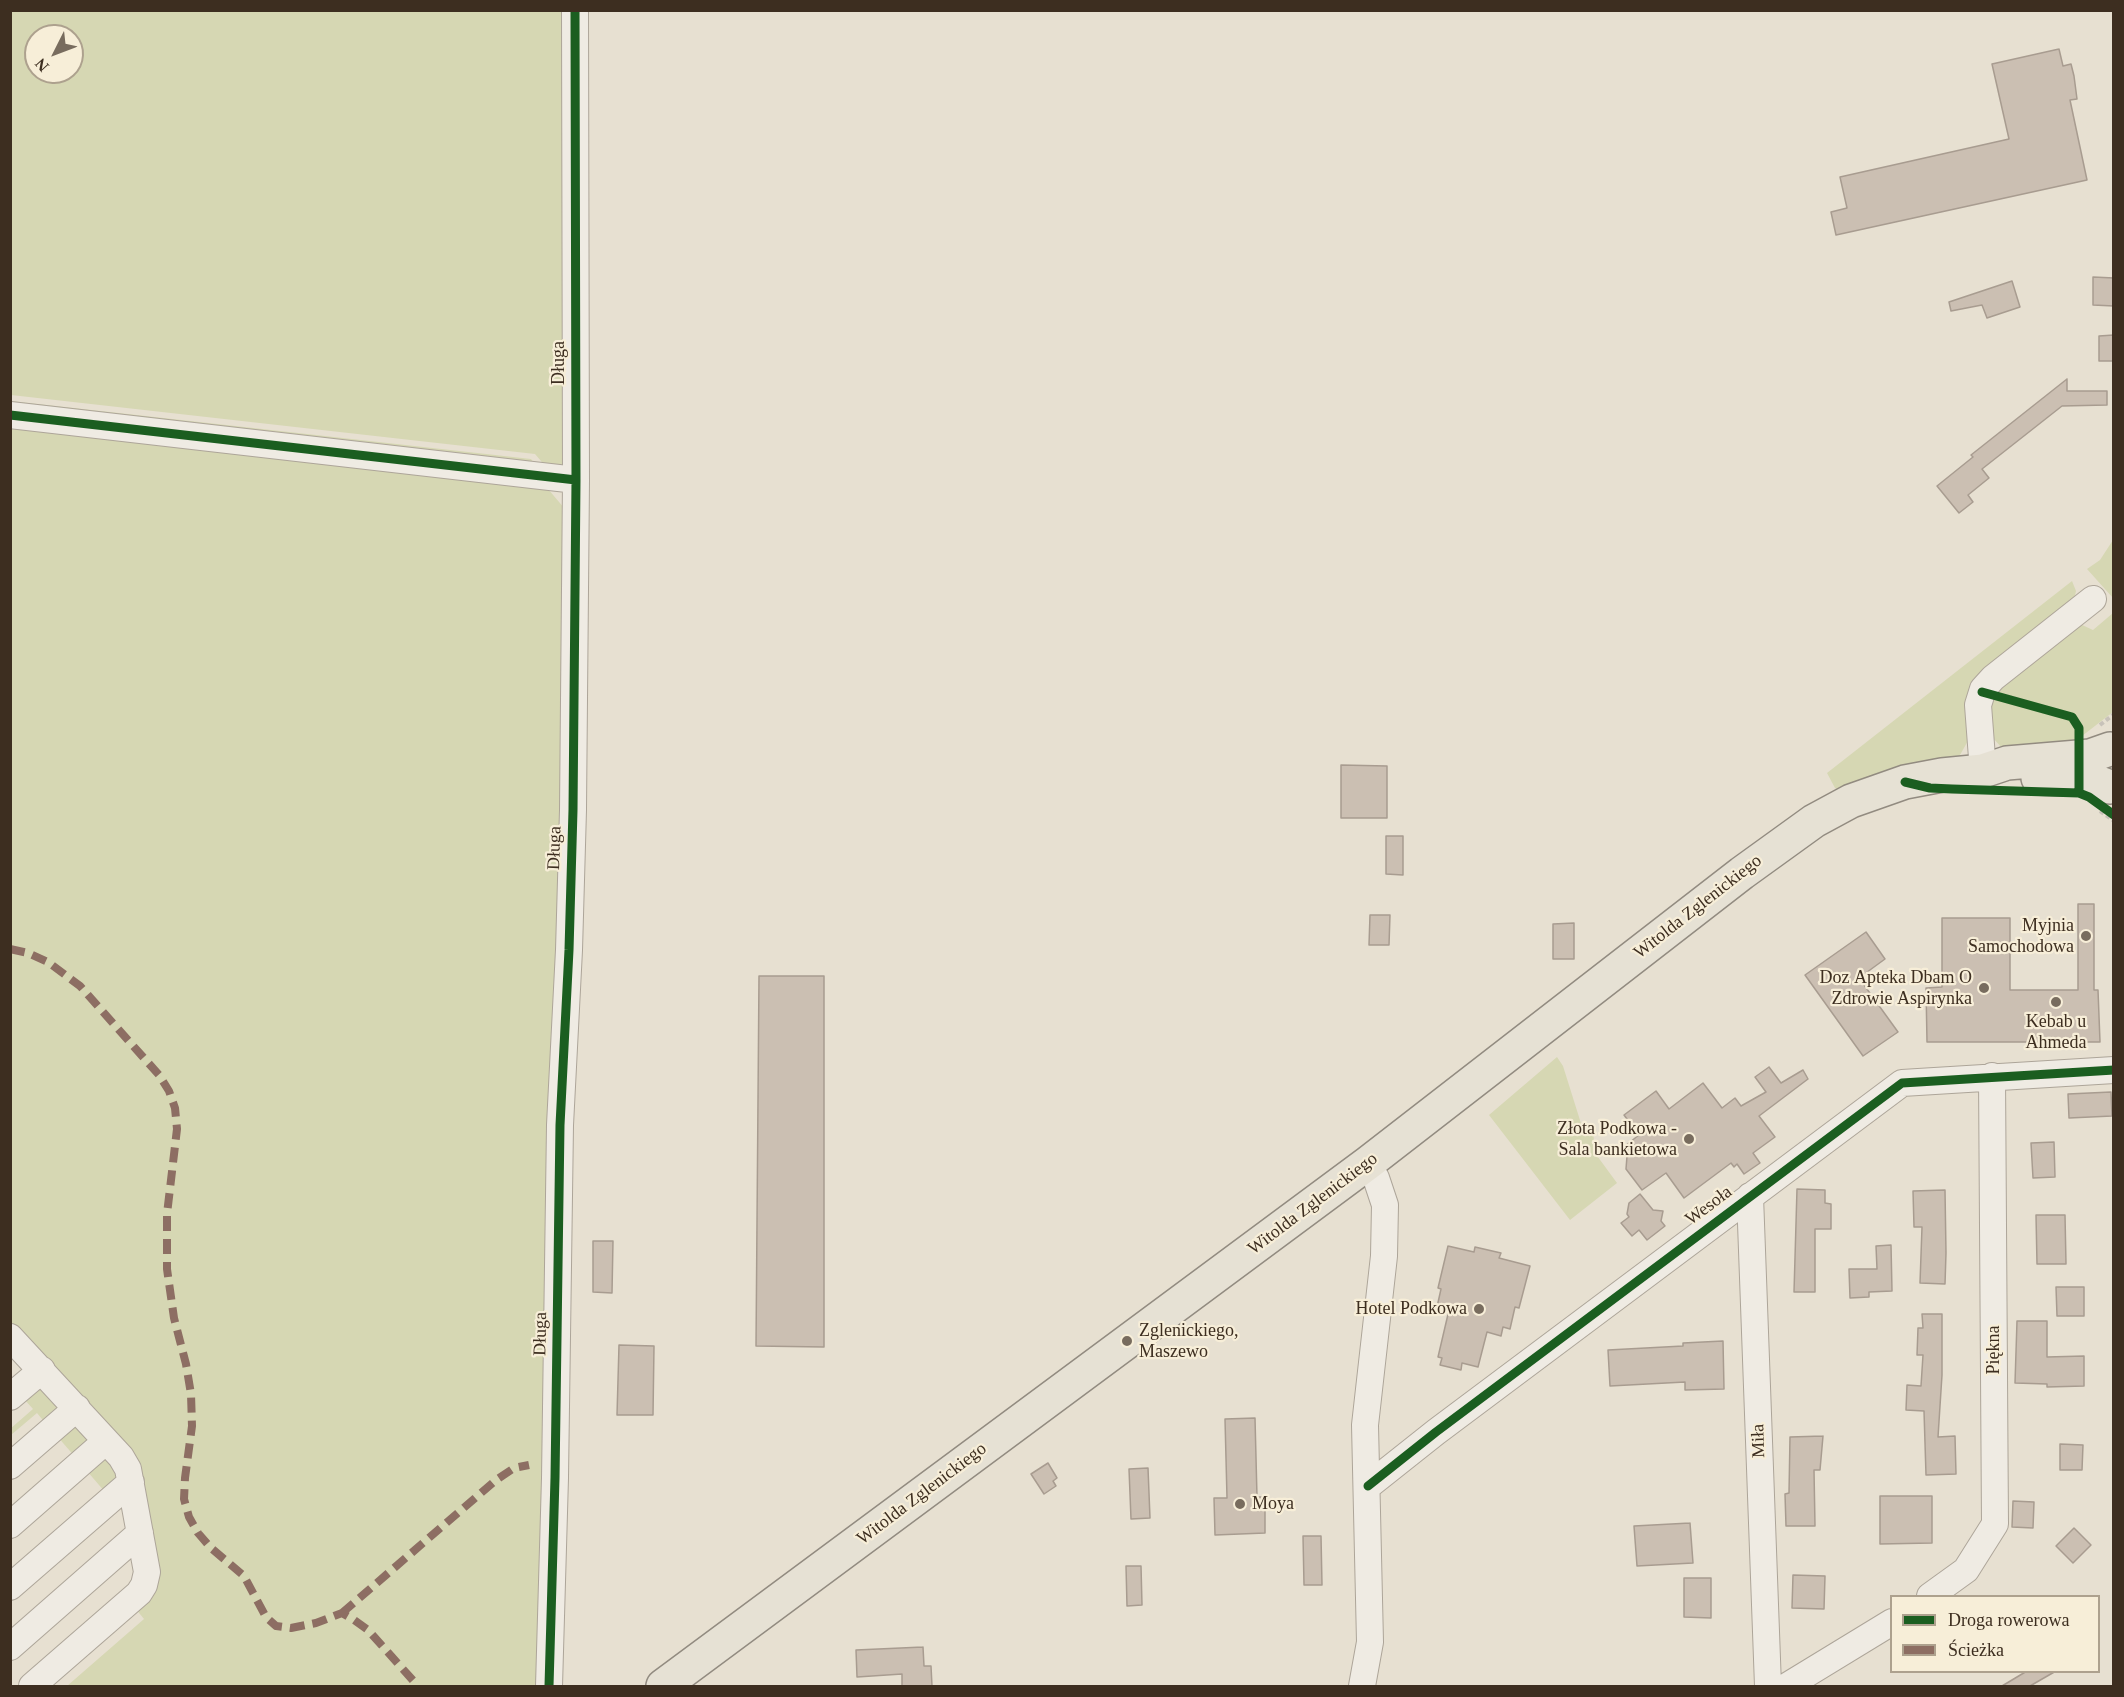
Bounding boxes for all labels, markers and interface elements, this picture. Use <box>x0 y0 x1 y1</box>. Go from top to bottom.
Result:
north arrow <box>24 24 84 84</box>
text: N <box>32 55 52 75</box>
street label: Długa <box>548 341 570 385</box>
street label: Długa <box>543 826 567 870</box>
street label: Witolda Zglenickiego <box>1630 850 1766 964</box>
place label: Myjnia Samochodowa <box>1968 915 2074 958</box>
marker: Myjnia Samochodowa <box>2079 929 2093 943</box>
place label: Doz Apteka Dbam O Zdrowie Aspirynka <box>1820 967 1972 1010</box>
marker: Doz Apteka Dbam O Zdrowie Aspirynka <box>1977 981 1991 995</box>
marker: Kebab u Ahmeda <box>2049 995 2063 1009</box>
place label: Kebab u Ahmeda <box>2026 1011 2086 1054</box>
place label: Złota Podkowa - Sala bankietowa <box>1557 1118 1677 1160</box>
marker: Złota Podkowa - Sala bankietowa <box>1682 1132 1696 1146</box>
street label: Witolda Zglenickiego <box>1244 1148 1382 1260</box>
street label: Wesoła <box>1682 1182 1736 1230</box>
place label: Hotel Podkowa <box>1356 1298 1467 1320</box>
marker: Hotel Podkowa <box>1472 1302 1486 1316</box>
street label: Długa <box>530 1312 552 1356</box>
place label: Zglenickiego, Maszewo <box>1139 1320 1238 1362</box>
street label: Piękna <box>1983 1326 2005 1374</box>
marker: Zglenickiego, Maszewo <box>1120 1334 1134 1348</box>
street label: Miła <box>1748 1424 1770 1458</box>
street label: Witolda Zglenickiego <box>853 1438 991 1550</box>
place label: Moya <box>1252 1493 1294 1515</box>
marker: Moya <box>1233 1497 1247 1511</box>
legend <box>1890 1595 2100 1673</box>
text: Droga rowerowa <box>1948 1610 2069 1630</box>
text: Ścieżka <box>1948 1640 2004 1660</box>

